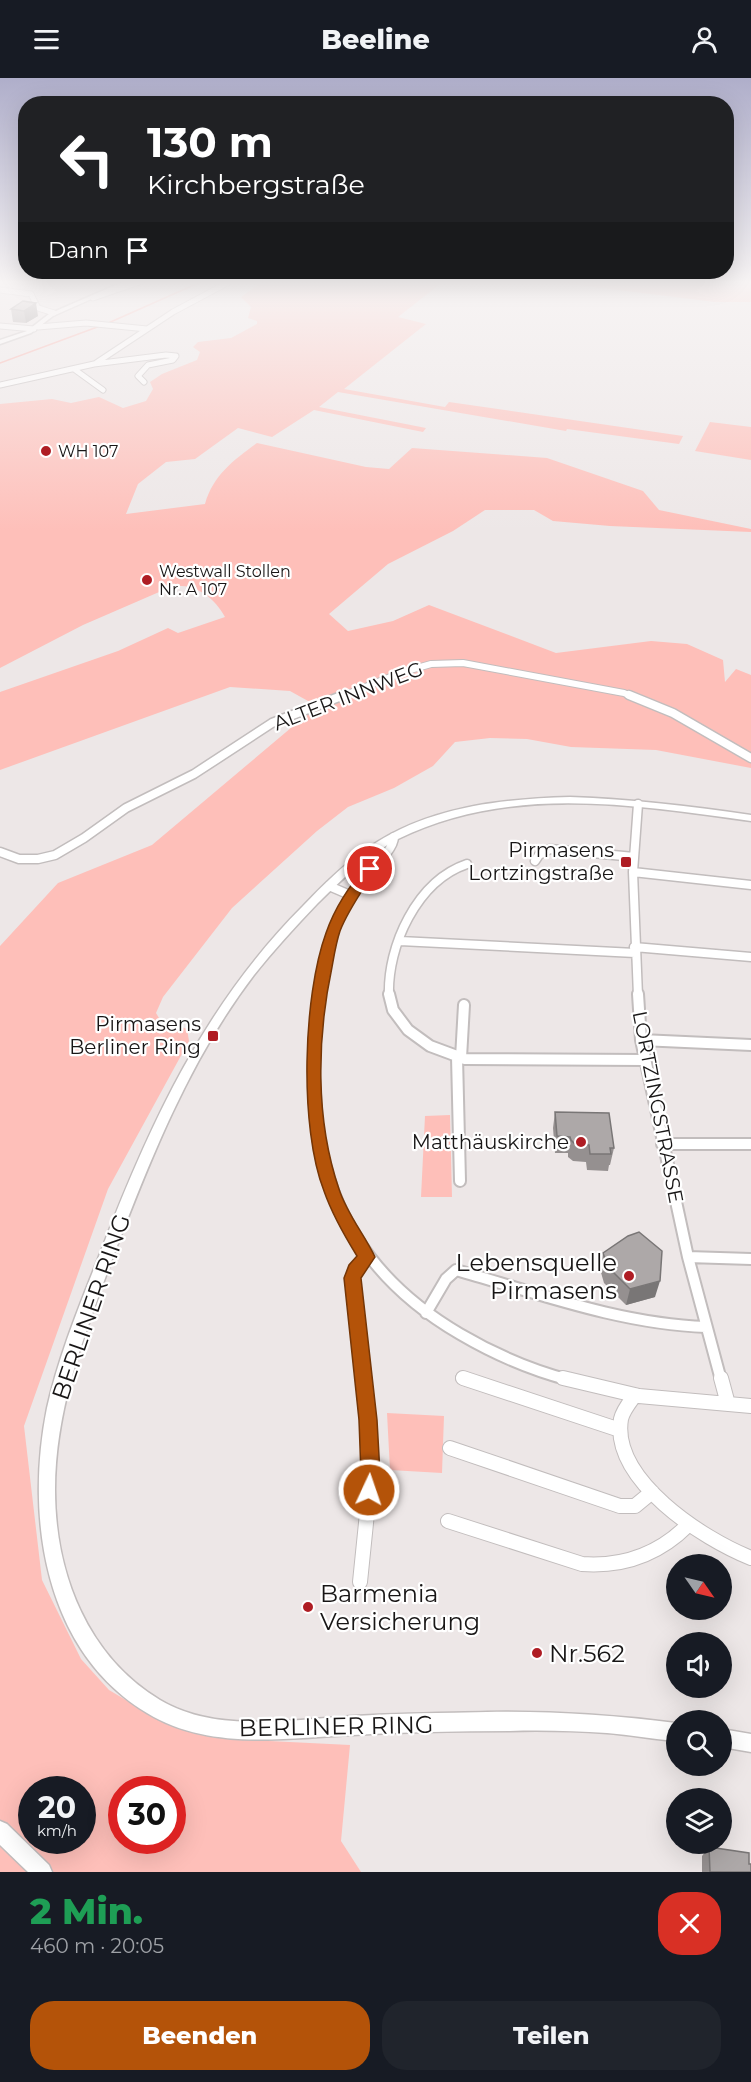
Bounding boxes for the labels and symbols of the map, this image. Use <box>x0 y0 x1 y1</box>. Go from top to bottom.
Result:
place label: WH 107 <box>58 442 118 461</box>
marker: WH 107 <box>39 444 53 458</box>
place label: Westwall Stollen Nr. A 107 <box>159 562 291 599</box>
marker: Westwall Stollen Nr. A 107 <box>140 573 154 587</box>
street label: ALTER INNWEG <box>270 656 426 736</box>
place label: Pirmasens Lortzingstraße <box>468 838 614 885</box>
pin <box>344 843 395 894</box>
marker: Pirmasens Lortzingstraße <box>619 855 633 869</box>
street label: LORTZINGSTRASSE <box>628 1009 688 1205</box>
place label: Pirmasens Berliner Ring <box>69 1012 201 1059</box>
marker: Pirmasens Berliner Ring <box>206 1029 220 1043</box>
place label: Matthäuskirche <box>412 1130 569 1154</box>
marker: Matthäuskirche <box>574 1135 588 1149</box>
street label: BERLINER RING <box>46 1210 136 1404</box>
place label: Lebensquelle Pirmasens <box>456 1248 617 1305</box>
marker: Lebensquelle Pirmasens <box>622 1269 636 1283</box>
position arrow <box>337 1458 401 1522</box>
north arrow <box>666 1554 732 1620</box>
place label: Barmenia Versicherung <box>320 1579 480 1636</box>
marker: Barmenia Versicherung <box>301 1600 315 1614</box>
place label: Nr.562 <box>549 1639 625 1668</box>
marker: Nr.562 <box>530 1646 544 1660</box>
street label: BERLINER RING <box>238 1710 434 1742</box>
speed limit sign: 30 <box>108 1776 186 1854</box>

